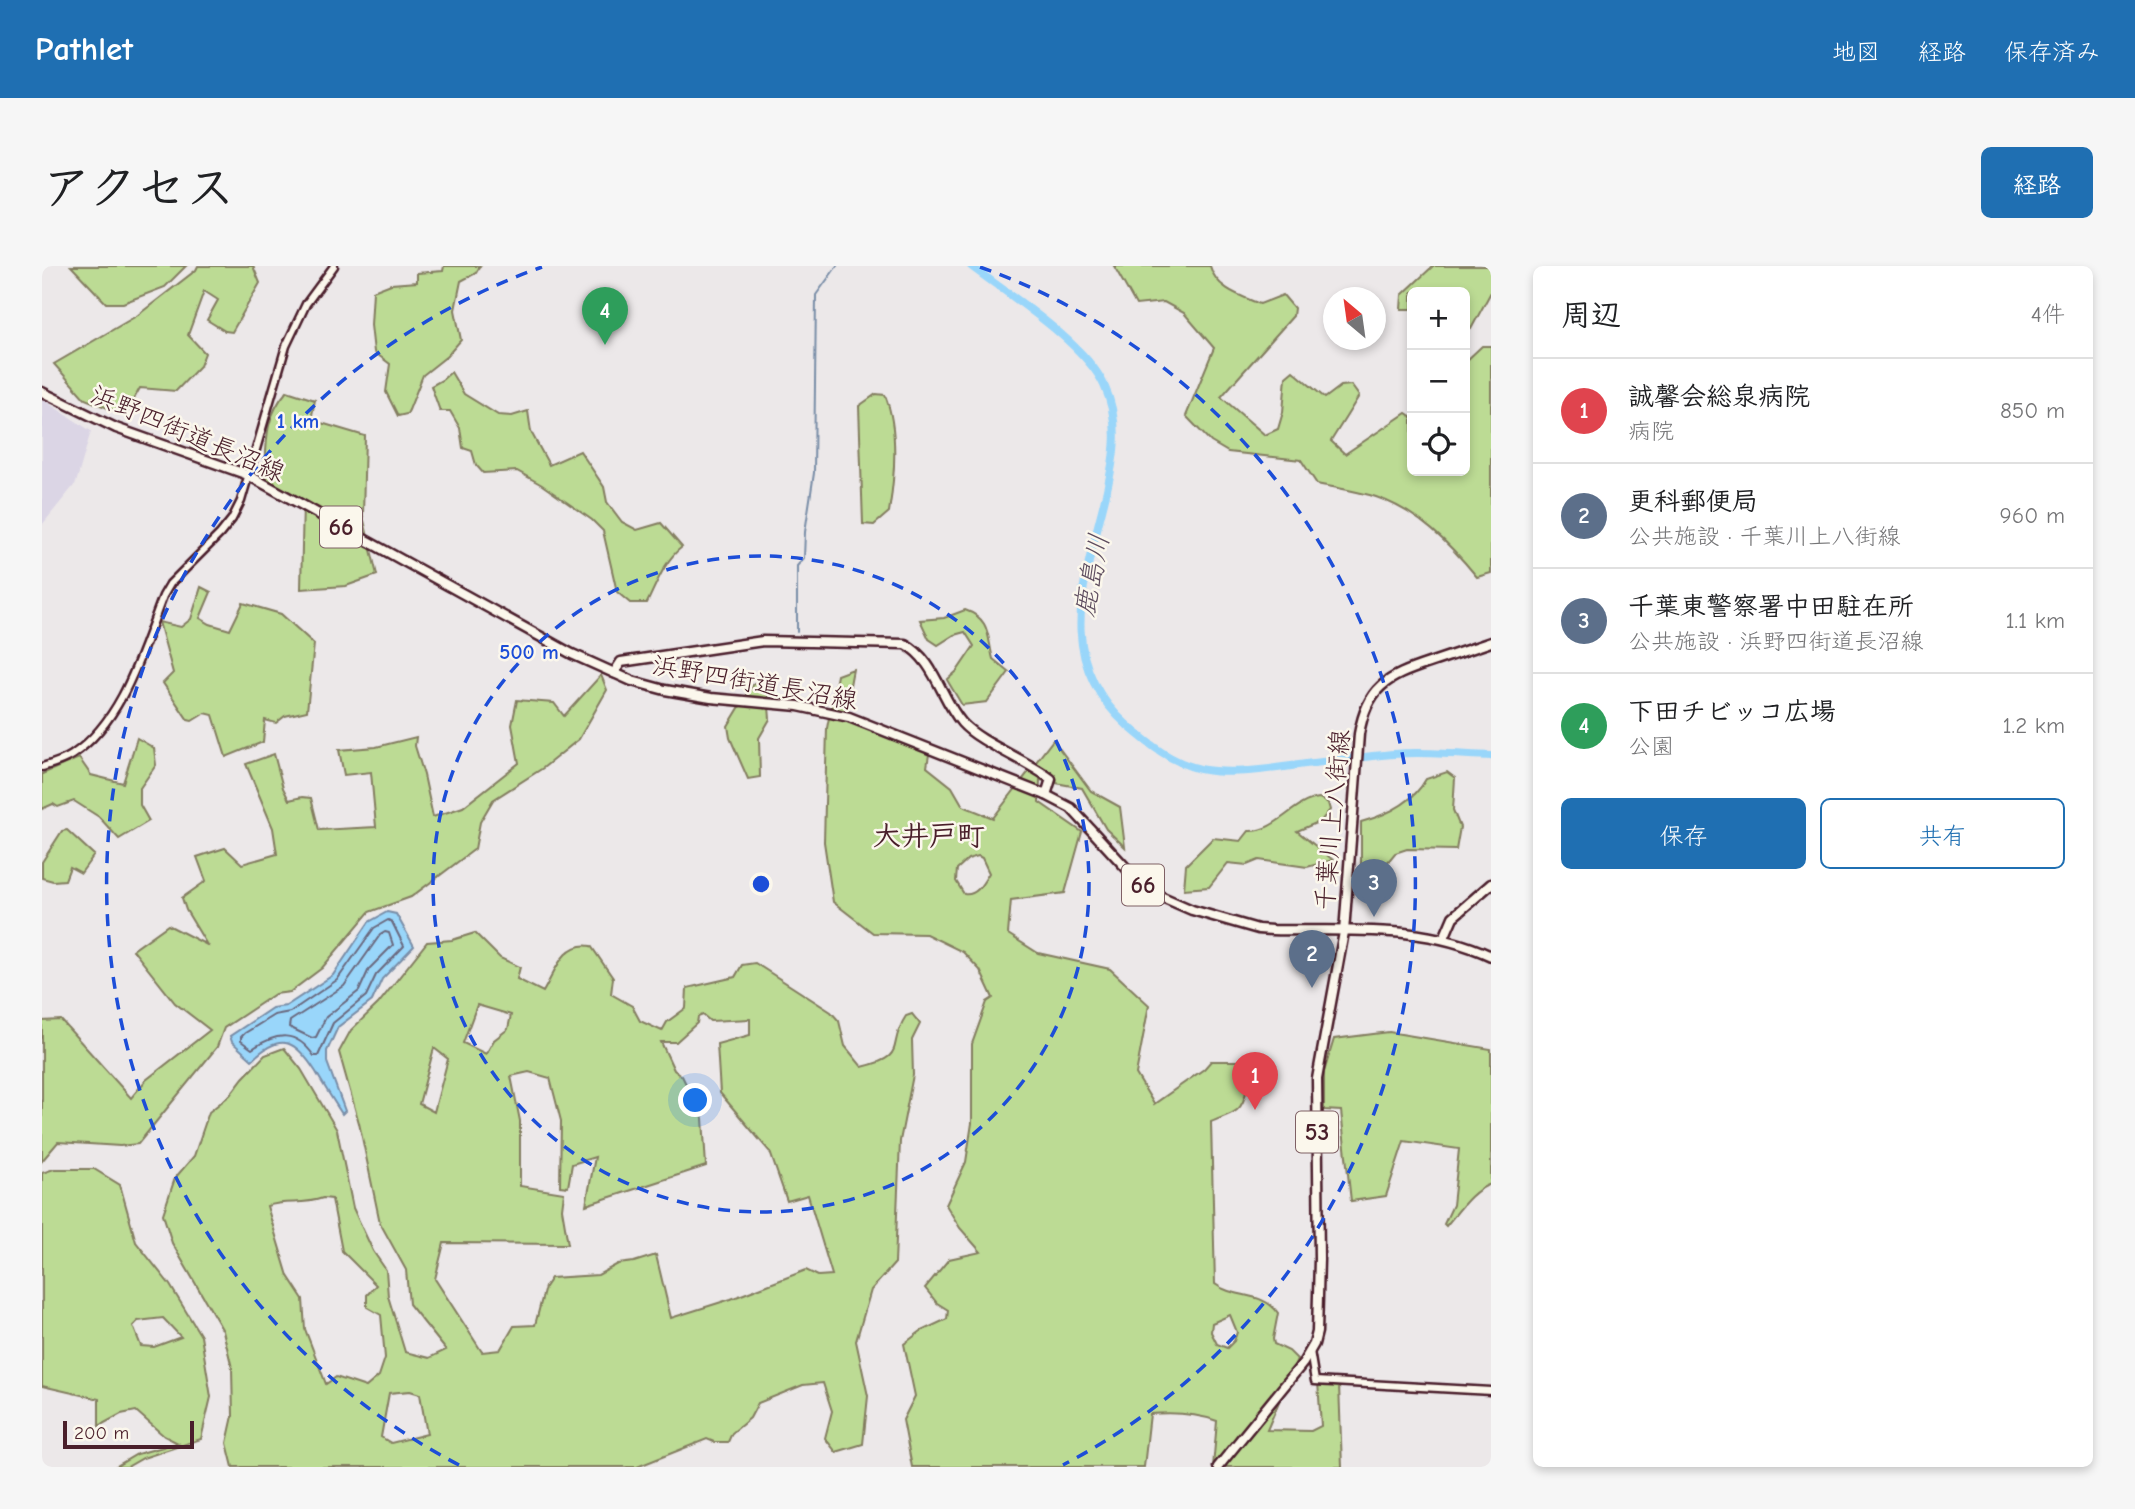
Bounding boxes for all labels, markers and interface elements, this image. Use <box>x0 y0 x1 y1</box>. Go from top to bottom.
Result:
text: Pathlet <box>35 30 133 68</box>
text: 地図 <box>1832 38 1880 66</box>
text: 経路 <box>1918 38 1966 66</box>
text: 保存済み <box>2004 38 2100 66</box>
button: 経路 <box>1981 147 2093 218</box>
text: アクセス <box>42 160 235 216</box>
pin: 4 <box>582 287 628 345</box>
north arrow <box>1323 287 1386 350</box>
map controls <box>1407 287 1470 476</box>
button: + <box>1407 287 1470 350</box>
text: 周辺 <box>1561 298 1621 333</box>
text: 4件 <box>2031 301 2065 328</box>
button: − <box>1407 350 1470 413</box>
street label: 浜野四街道長沼線 <box>86 379 289 488</box>
text: 誠馨会総泉病院 <box>1628 382 1810 412</box>
text: 1 <box>1579 397 1589 424</box>
text: 850 m <box>2000 397 2065 424</box>
text: 1 km <box>277 409 319 433</box>
button: locate <box>1407 413 1470 476</box>
text: 病院 <box>1628 418 1674 445</box>
text: 更科郵便局 <box>1628 487 1758 517</box>
text: 2 <box>1578 502 1590 529</box>
text: 960 m <box>2000 502 2065 529</box>
road number: 66 <box>320 506 362 548</box>
text: 公共施設 · 千葉川上八街線 <box>1628 523 1900 550</box>
water label: 鹿島川 <box>1068 531 1116 619</box>
text: 千葉東警察署中田駐在所 <box>1628 592 1914 622</box>
text: 3 <box>1578 607 1590 634</box>
text: 1.1 km <box>2005 607 2065 634</box>
text: 公共施設 · 浜野四街道長沼線 <box>1628 628 1923 655</box>
text: 500 m <box>499 640 559 664</box>
street label: 浜野四街道長沼線 <box>650 650 860 716</box>
text: 下田チビッコ広場 <box>1628 697 1836 727</box>
text: 4 <box>1579 712 1589 739</box>
text: 1.2 km <box>2003 712 2065 739</box>
street label: 千葉川上八街線 <box>1310 728 1356 912</box>
text: 公園 <box>1628 733 1674 760</box>
button: 保存 <box>1561 798 1806 869</box>
button: 共有 <box>1820 798 2065 869</box>
district label: 大井戸町 <box>873 820 985 852</box>
pin: 3 <box>1351 859 1397 917</box>
road number: 66 <box>1122 864 1164 906</box>
centre of rings <box>749 872 773 896</box>
pin: 2 <box>1289 930 1335 988</box>
pin: 1 <box>1232 1052 1278 1110</box>
your location <box>678 1083 712 1117</box>
road number: 53 <box>1296 1112 1338 1152</box>
scale bar <box>63 1418 194 1450</box>
text: 200 m <box>74 1422 129 1444</box>

